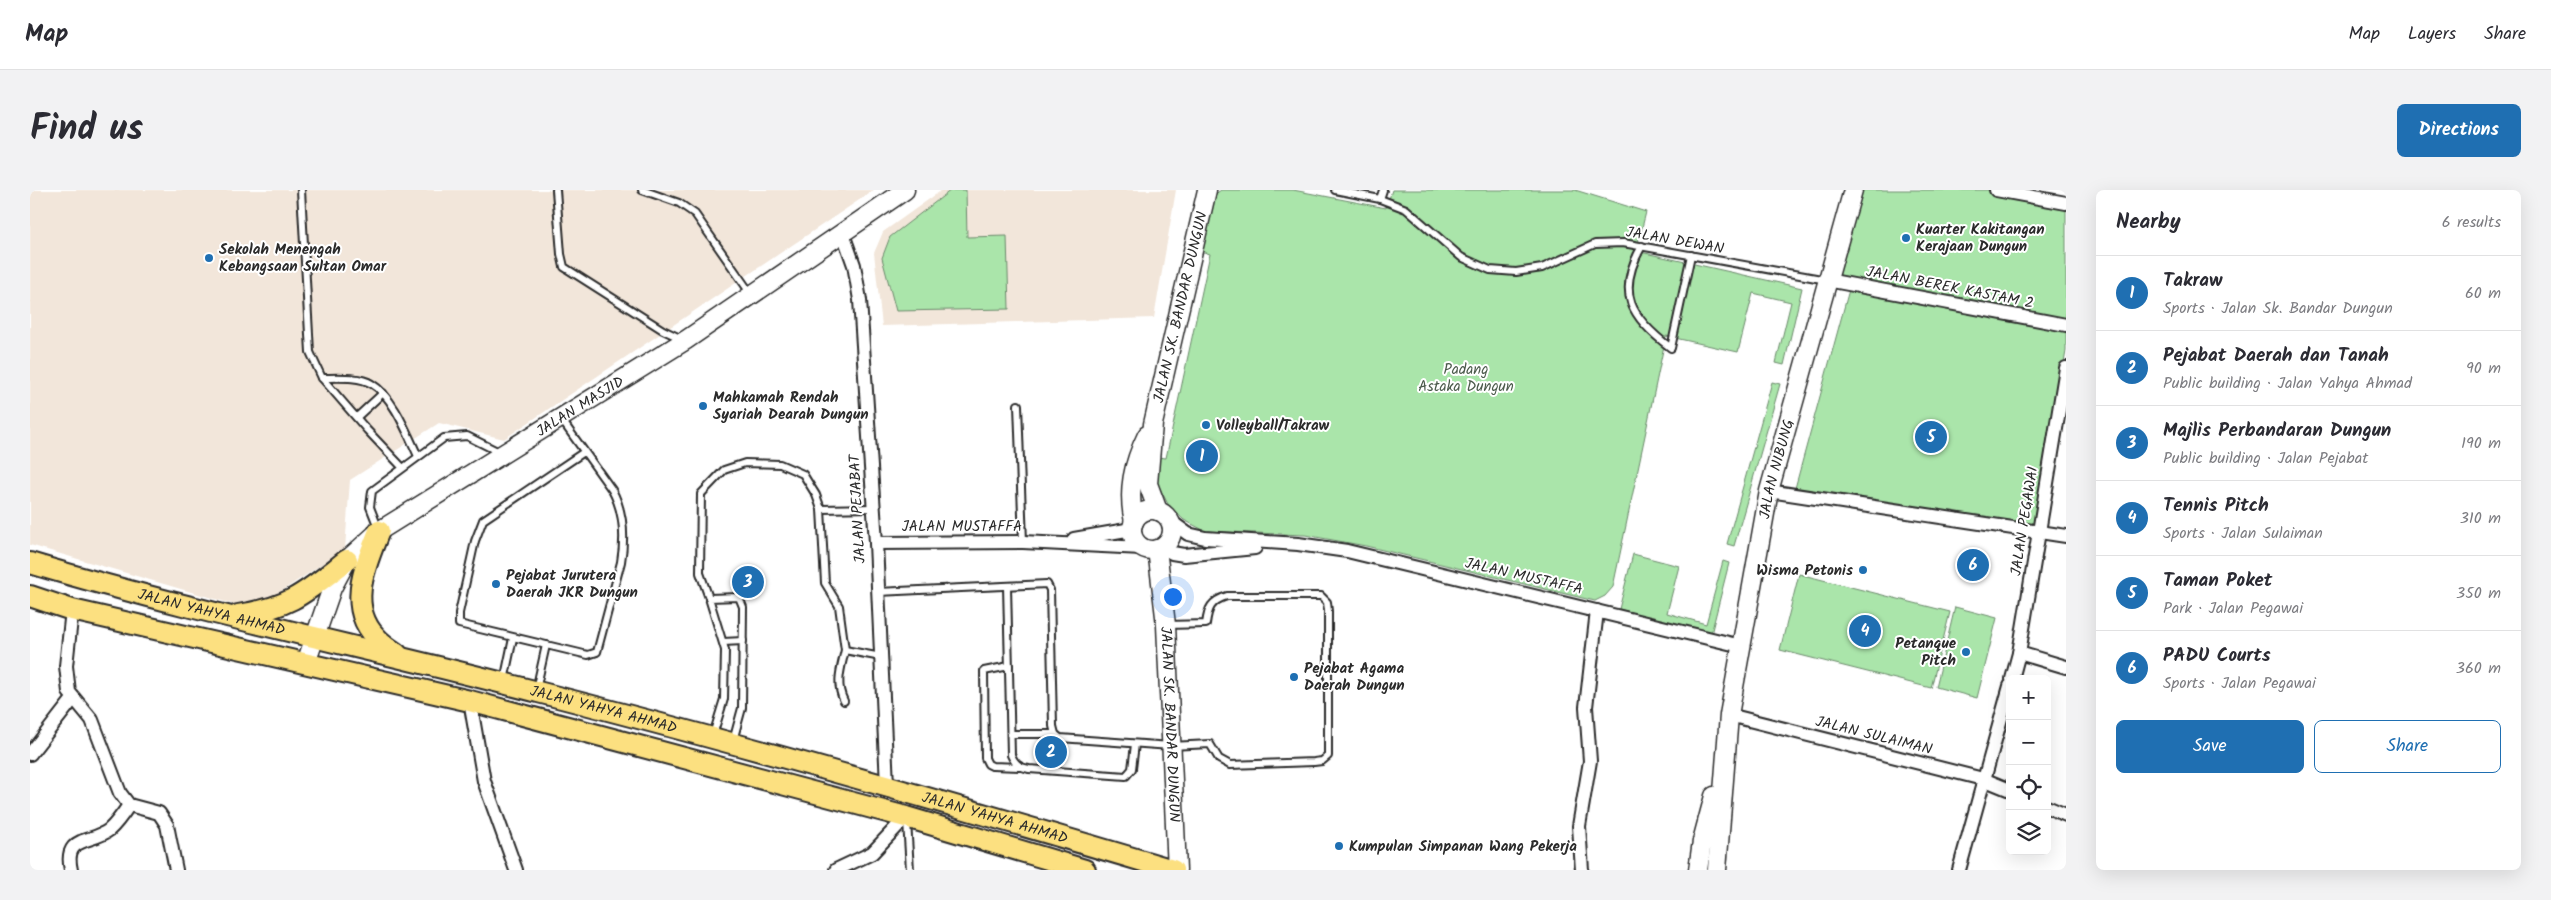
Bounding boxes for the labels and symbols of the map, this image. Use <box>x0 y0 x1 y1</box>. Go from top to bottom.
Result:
street label: JALAN SK. BANDAR DUNGUN <box>1147 209 1215 405</box>
place label: Kuarter Kakitangan Kerajaan Dungun <box>1916 218 2045 259</box>
street label: JALAN DEWAN <box>1624 221 1726 261</box>
marker: Kuarter Kakitangan Kerajaan Dungun <box>1900 232 1912 244</box>
place label: Sekolah Menengah Kebangsaan Sultan Omar <box>219 238 387 279</box>
marker: Sekolah Menengah Kebangsaan Sultan Omar <box>203 252 215 264</box>
street label: JALAN BEREK KASTAM 2 <box>1864 260 2036 316</box>
park label: Padang Astaka Dungun <box>1418 358 1514 399</box>
street label: JALAN MASJID <box>532 370 630 443</box>
place label: Mahkamah Rendah Syariah Dearah Dungun <box>713 386 869 427</box>
marker: Mahkamah Rendah Syariah Dearah Dungun <box>697 400 709 412</box>
place label: Volleyball/Takraw <box>1216 414 1330 438</box>
street label: JALAN NIBUNG <box>1753 417 1801 521</box>
pin: 5 <box>1915 418 1947 456</box>
marker: Volleyball/Takraw <box>1200 419 1212 431</box>
pin: 1 <box>1186 437 1218 475</box>
street label: JALAN PEJABAT <box>843 452 873 564</box>
street label: JALAN PEGAWAI <box>2005 464 2046 578</box>
street label: JALAN MUSTAFFA <box>902 515 1022 539</box>
pin: 6 <box>1957 546 1989 584</box>
street label: JALAN MUSTAFFA <box>1462 552 1585 602</box>
place label: Wisma Petonis <box>1756 559 1853 583</box>
pin: 3 <box>732 563 764 601</box>
place label: Pejabat Jurutera Daerah JKR Dungun <box>506 564 638 605</box>
marker: Wisma Petonis <box>1857 564 1869 576</box>
marker: Pejabat Jurutera Daerah JKR Dungun <box>490 578 502 590</box>
street label: JALAN YAHYA AHMAD <box>135 583 288 643</box>
your location <box>1160 584 1186 610</box>
pin: 4 <box>1849 612 1881 650</box>
street label: JALAN SK. BANDAR DUNGUN <box>1153 626 1186 823</box>
place label: Petanque Pitch <box>1895 632 1957 673</box>
marker: Petanque Pitch <box>1960 646 1972 658</box>
place label: Pejabat Agama Daerah Dungun <box>1304 657 1405 698</box>
marker: Pejabat Agama Daerah Dungun <box>1288 671 1300 683</box>
street label: JALAN YAHYA AHMAD <box>527 679 680 741</box>
street label: JALAN SULAIMAN <box>1813 710 1935 762</box>
pin: 2 <box>1035 733 1067 771</box>
street label: JALAN YAHYA AHMAD <box>919 786 1071 851</box>
place label: Kumpulan Simpanan Wang Pekerja <box>1349 835 1577 859</box>
marker: Kumpulan Simpanan Wang Pekerja <box>1333 840 1345 852</box>

